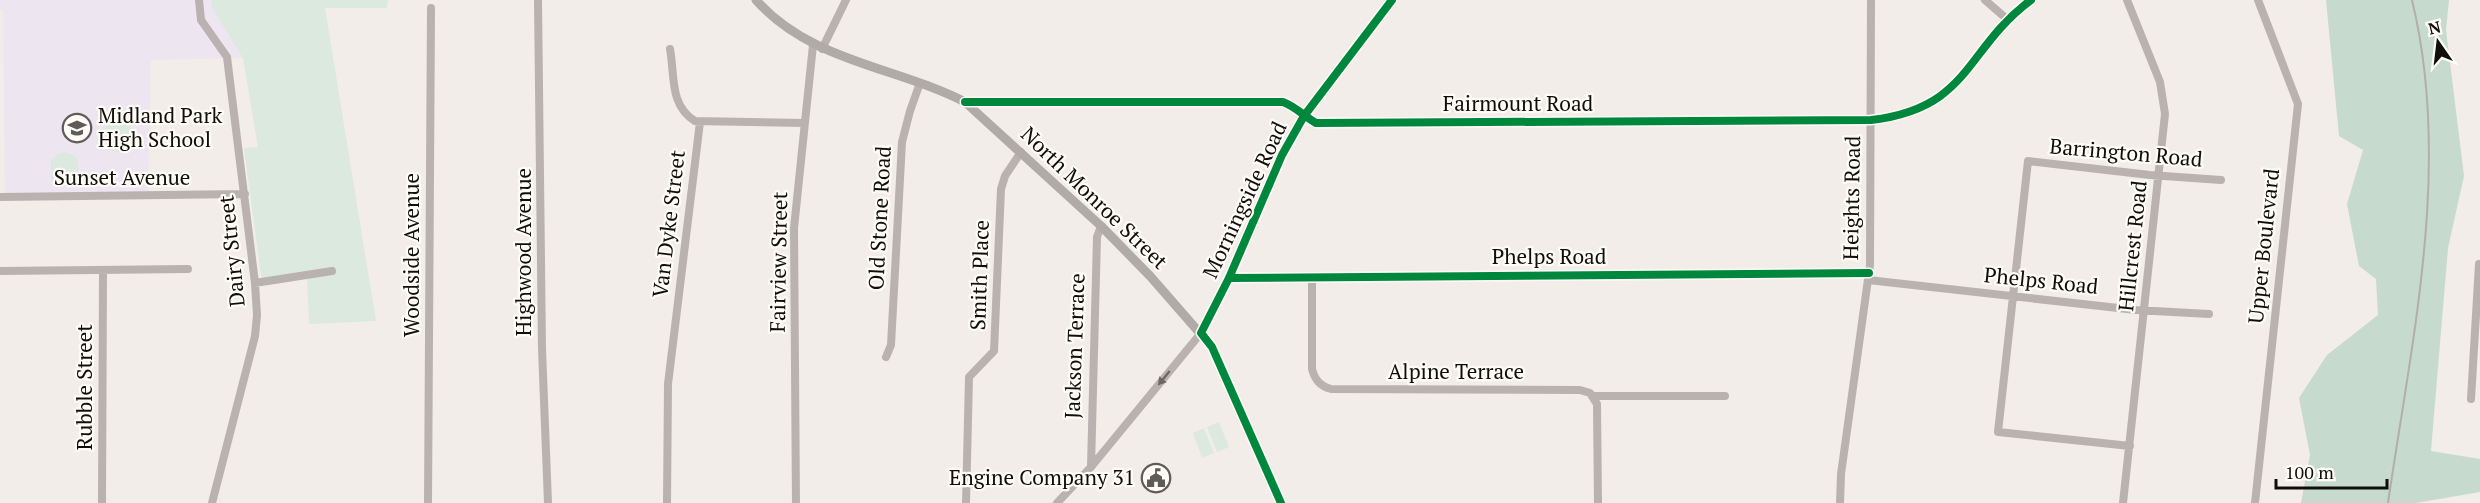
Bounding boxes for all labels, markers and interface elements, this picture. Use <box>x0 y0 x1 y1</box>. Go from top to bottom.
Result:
north arrow <box>2408 12 2468 72</box>
text: N <box>2426 15 2443 40</box>
street label: Fairmount Road <box>1443 89 1594 117</box>
place label: Midland Park High School <box>98 101 223 153</box>
school or university icon: Midland Park High School <box>61 112 93 144</box>
street label: Morningside Road <box>1196 116 1293 282</box>
street label: North Monroe Street <box>1015 120 1174 275</box>
street label: Barrington Road <box>2048 131 2204 173</box>
street label: Heights Road <box>1836 135 1866 260</box>
street label: Old Stone Road <box>861 145 897 291</box>
street label: Van Dyke Street <box>645 148 691 299</box>
street label: Sunset Avenue <box>54 163 190 191</box>
street label: Upper Boulevard <box>2241 167 2285 325</box>
street label: Highwood Avenue <box>509 168 537 336</box>
street label: Woodside Avenue <box>397 173 425 337</box>
street label: Hillcrest Road <box>2111 179 2153 313</box>
street label: Fairview Street <box>763 191 793 333</box>
street label: Dairy Street <box>211 194 251 308</box>
street label: Smith Place <box>963 219 995 331</box>
street label: Phelps Road <box>1492 242 1607 270</box>
street label: Phelps Road <box>1983 260 2100 300</box>
street label: Jackson Terrace <box>1057 273 1091 419</box>
street label: Rubble Street <box>70 324 98 450</box>
street label: Alpine Terrace <box>1388 357 1524 385</box>
one-way arrow <box>1158 370 1171 385</box>
scale bar <box>2276 452 2387 490</box>
text: 100 m <box>2285 460 2334 484</box>
public building icon: Engine Company 31 <box>1140 462 1172 494</box>
place label: Engine Company 31 <box>949 463 1135 491</box>

